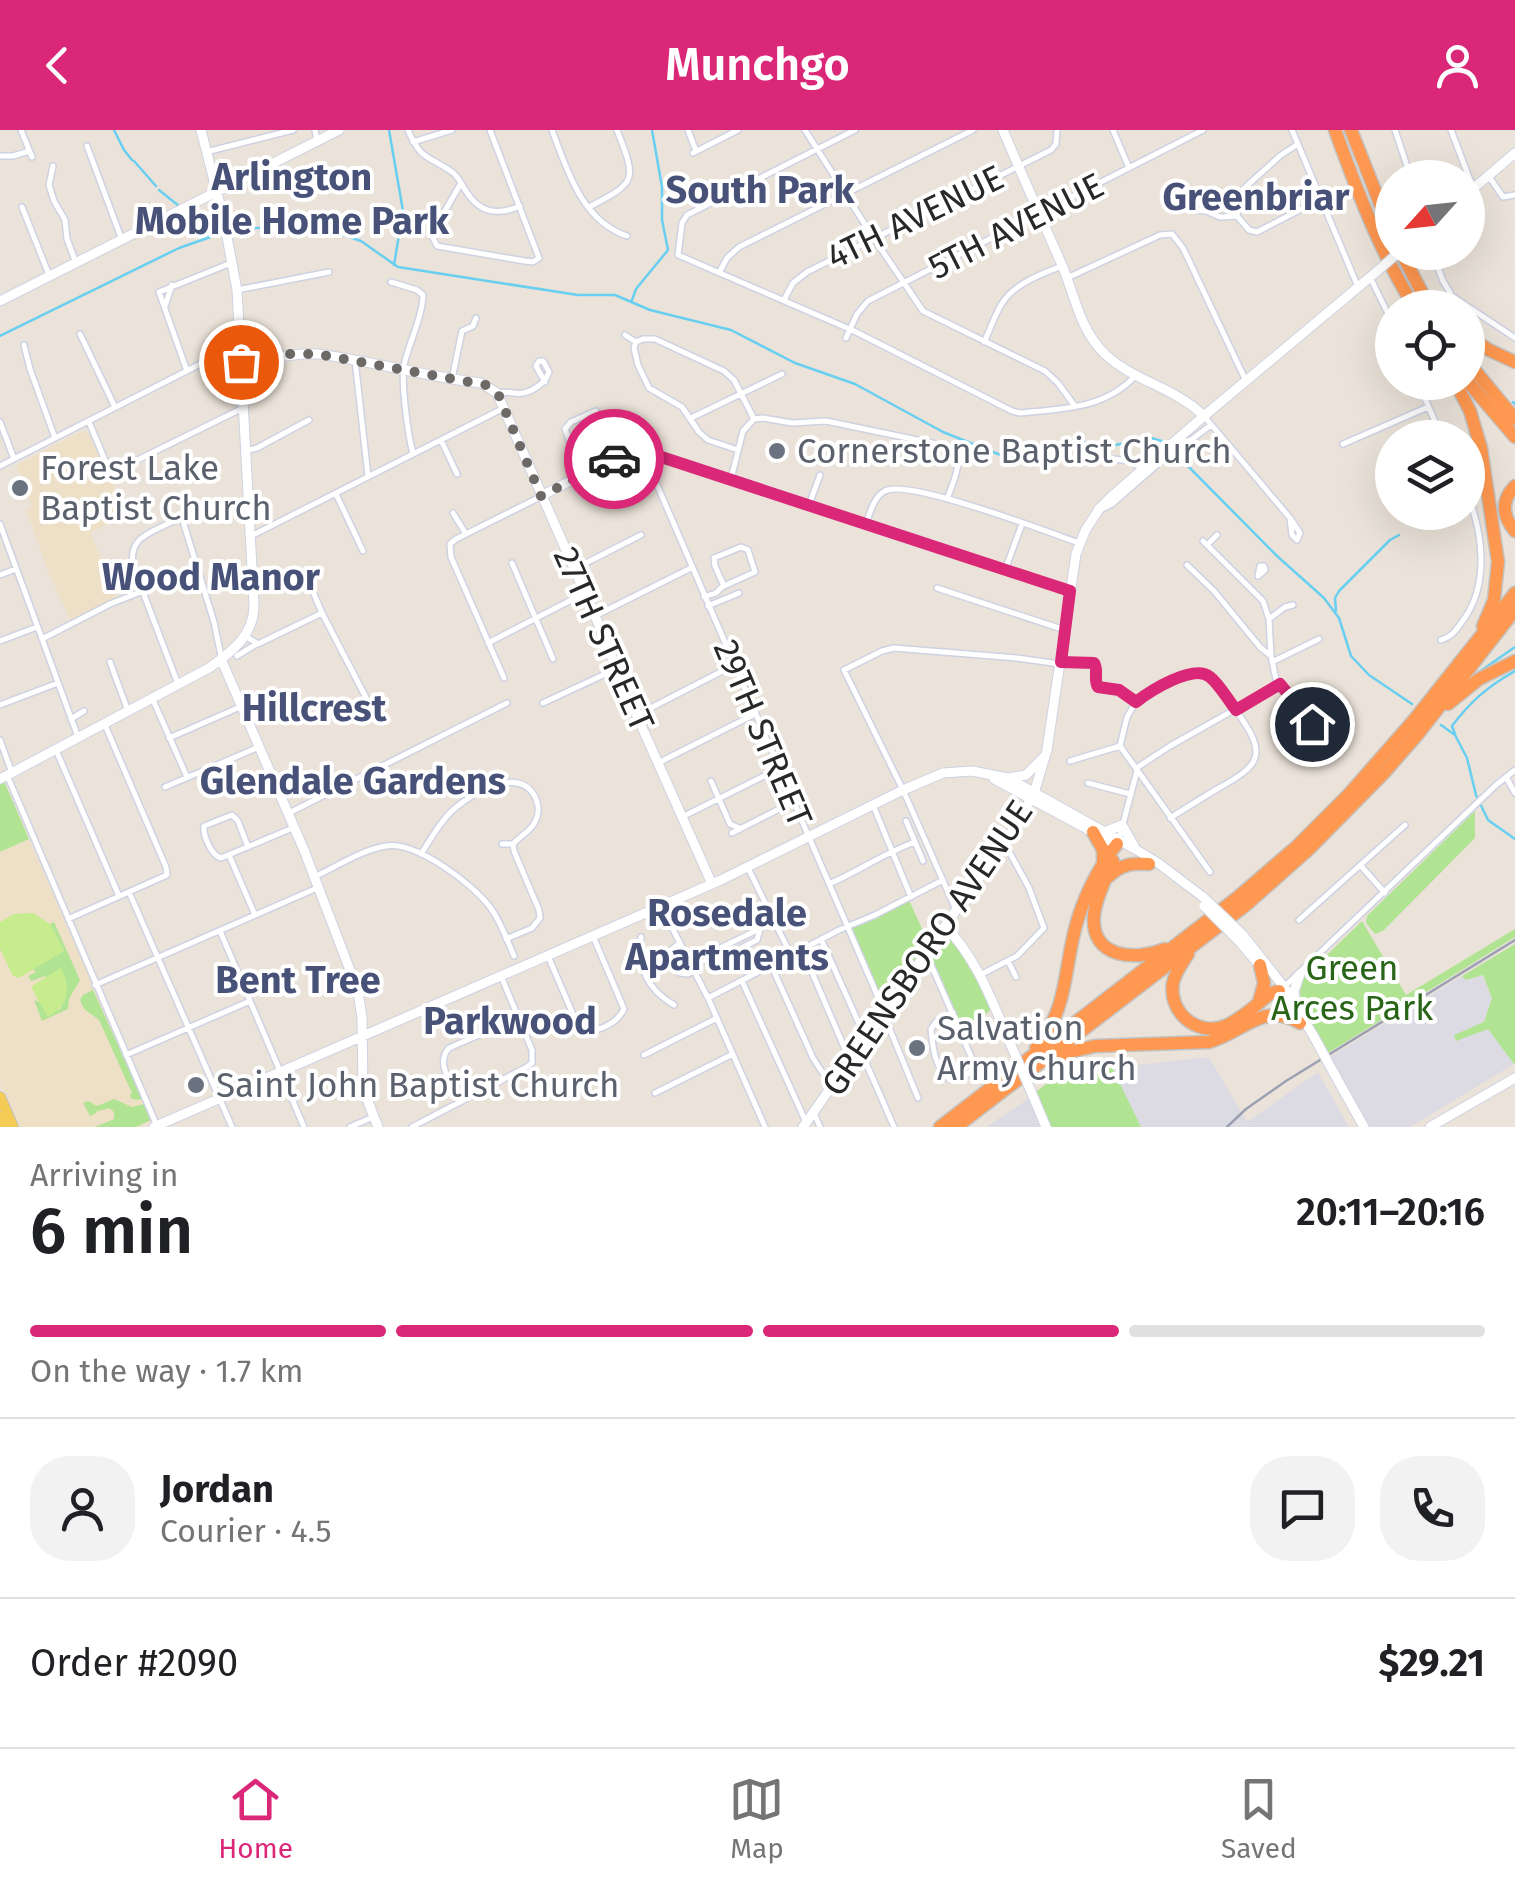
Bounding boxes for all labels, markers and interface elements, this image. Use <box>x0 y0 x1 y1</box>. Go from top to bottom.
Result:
icon: back <box>30 38 85 93</box>
text: Munchgo <box>665 38 850 92</box>
icon: person <box>1430 38 1485 93</box>
district label: Arlington Mobile Home Park <box>135 154 450 244</box>
street label: 4TH AVENUE <box>820 156 1010 278</box>
north arrow <box>1375 160 1485 270</box>
map controls <box>1375 160 1485 530</box>
street label: 5TH AVENUE <box>921 164 1111 288</box>
district label: South Park <box>665 167 856 213</box>
district label: Greenbriar <box>1162 174 1350 220</box>
button: locate <box>1375 290 1485 400</box>
pin <box>199 320 284 405</box>
icon: bag <box>214 335 269 390</box>
courier <box>564 409 664 509</box>
button: layers <box>1375 420 1485 530</box>
place label: Cornerstone Baptist Church <box>797 430 1232 472</box>
icon: car <box>587 432 642 487</box>
marker: Cornerstone Baptist Church <box>766 440 788 462</box>
place label: Forest Lake Baptist Church <box>40 447 272 529</box>
marker: Forest Lake Baptist Church <box>9 477 31 499</box>
street label: 27TH STREET <box>545 541 663 737</box>
district label: Wood Manor <box>102 554 321 600</box>
street label: 29TH STREET <box>705 633 821 833</box>
pin <box>1270 682 1355 767</box>
district label: Hillcrest <box>242 685 388 731</box>
icon: home <box>1285 697 1340 752</box>
district label: Glendale Gardens <box>200 758 506 804</box>
street label: GREENSBORO AVENUE <box>813 792 1041 1104</box>
district label: Rosedale Apartments <box>624 890 829 980</box>
park label: Green Arces Park <box>1271 947 1433 1029</box>
district label: Bent Tree <box>215 957 381 1003</box>
district label: Parkwood <box>423 998 597 1044</box>
place label: Salvation Army Church <box>937 1007 1137 1089</box>
marker: Salvation Army Church <box>906 1037 928 1059</box>
place label: Saint John Baptist Church <box>216 1064 620 1106</box>
marker: Saint John Baptist Church <box>185 1074 207 1096</box>
text: Arriving in <box>30 1156 178 1194</box>
text: 20:11–20:16 <box>1296 1189 1485 1235</box>
text: 6 min <box>30 1192 193 1270</box>
text: On the way · 1.7 km <box>30 1352 304 1390</box>
button: person <box>30 1456 135 1561</box>
button: chat <box>1250 1456 1355 1561</box>
button: phone <box>1380 1456 1485 1561</box>
text: Jordan <box>160 1466 274 1512</box>
text: Courier · 4.5 <box>160 1512 331 1550</box>
text: Order #2090 <box>30 1640 238 1686</box>
text: $29.21 <box>1378 1640 1485 1686</box>
tab: Home <box>218 1772 293 1865</box>
tab: Map <box>729 1772 784 1865</box>
tab: Saved <box>1221 1772 1297 1865</box>

